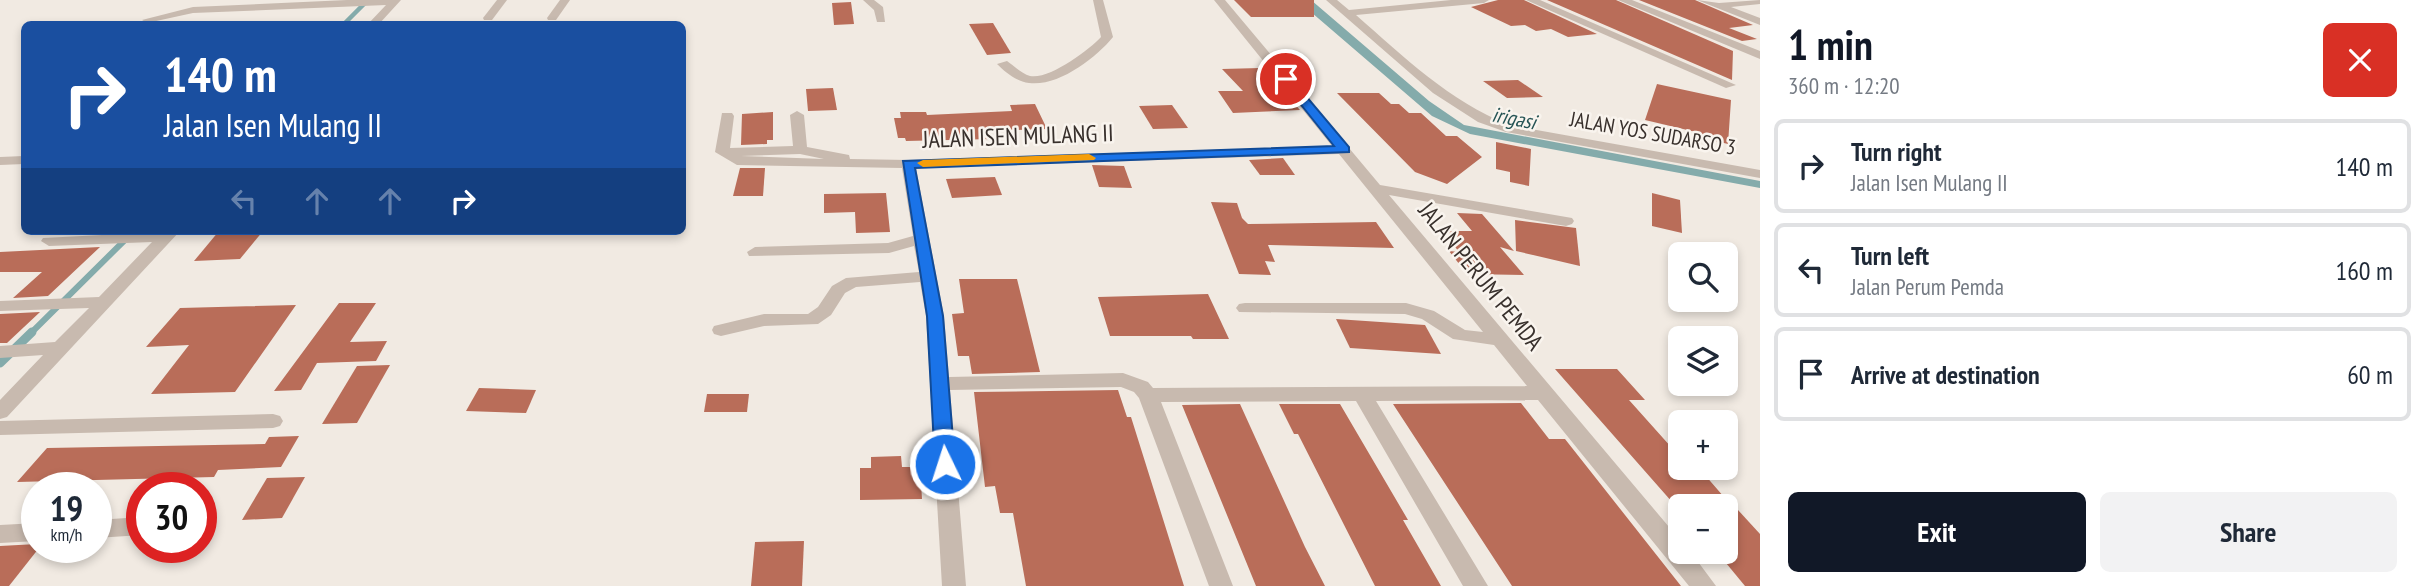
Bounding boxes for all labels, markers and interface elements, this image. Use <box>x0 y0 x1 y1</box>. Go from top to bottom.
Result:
text: 1 min <box>1788 17 1873 72</box>
button: close <box>2323 23 2397 97</box>
text: 140 m <box>164 42 277 106</box>
icon: right <box>49 49 140 140</box>
pin <box>1256 49 1316 109</box>
icon: arrive <box>1267 60 1305 98</box>
text: 360 m · 12:20 <box>1788 71 1900 100</box>
water label: irigasi <box>1490 101 1541 136</box>
text: Jalan Isen Mulang II <box>164 104 382 146</box>
street label: JALAN YOS SUDARSO 3 <box>1567 105 1738 161</box>
street label: JALAN ISEN MULANG II <box>921 117 1114 155</box>
text: Turn right <box>1851 135 1942 168</box>
icon: right <box>1792 147 1830 185</box>
text: 140 m <box>2335 150 2393 183</box>
text: Jalan Isen Mulang II <box>1851 168 2008 197</box>
icon: left <box>225 182 263 220</box>
icon: ahead <box>298 182 336 220</box>
icon: ahead <box>371 182 409 220</box>
icon: right <box>444 182 482 220</box>
street label: JALAN PERUM PEMDA <box>1411 195 1551 357</box>
text: Turn left <box>1851 239 1929 272</box>
map controls <box>1668 242 1738 564</box>
button: search <box>1668 242 1738 312</box>
icon: left <box>1792 251 1830 289</box>
text: 160 m <box>2335 254 2393 287</box>
text: Jalan Perum Pemda <box>1851 272 2004 301</box>
button: layers <box>1668 326 1738 396</box>
icon: arrive <box>1792 355 1830 393</box>
text: Arrive at destination <box>1851 358 2040 391</box>
text: 60 m <box>2347 358 2393 391</box>
button: + <box>1668 410 1738 480</box>
position arrow <box>908 427 982 501</box>
speed limit sign: 30 <box>126 472 217 563</box>
text: 19 <box>50 485 83 531</box>
button: Exit <box>1788 492 2086 572</box>
button: Share <box>2100 492 2397 572</box>
button: − <box>1668 494 1738 564</box>
text: km/h <box>51 523 82 546</box>

